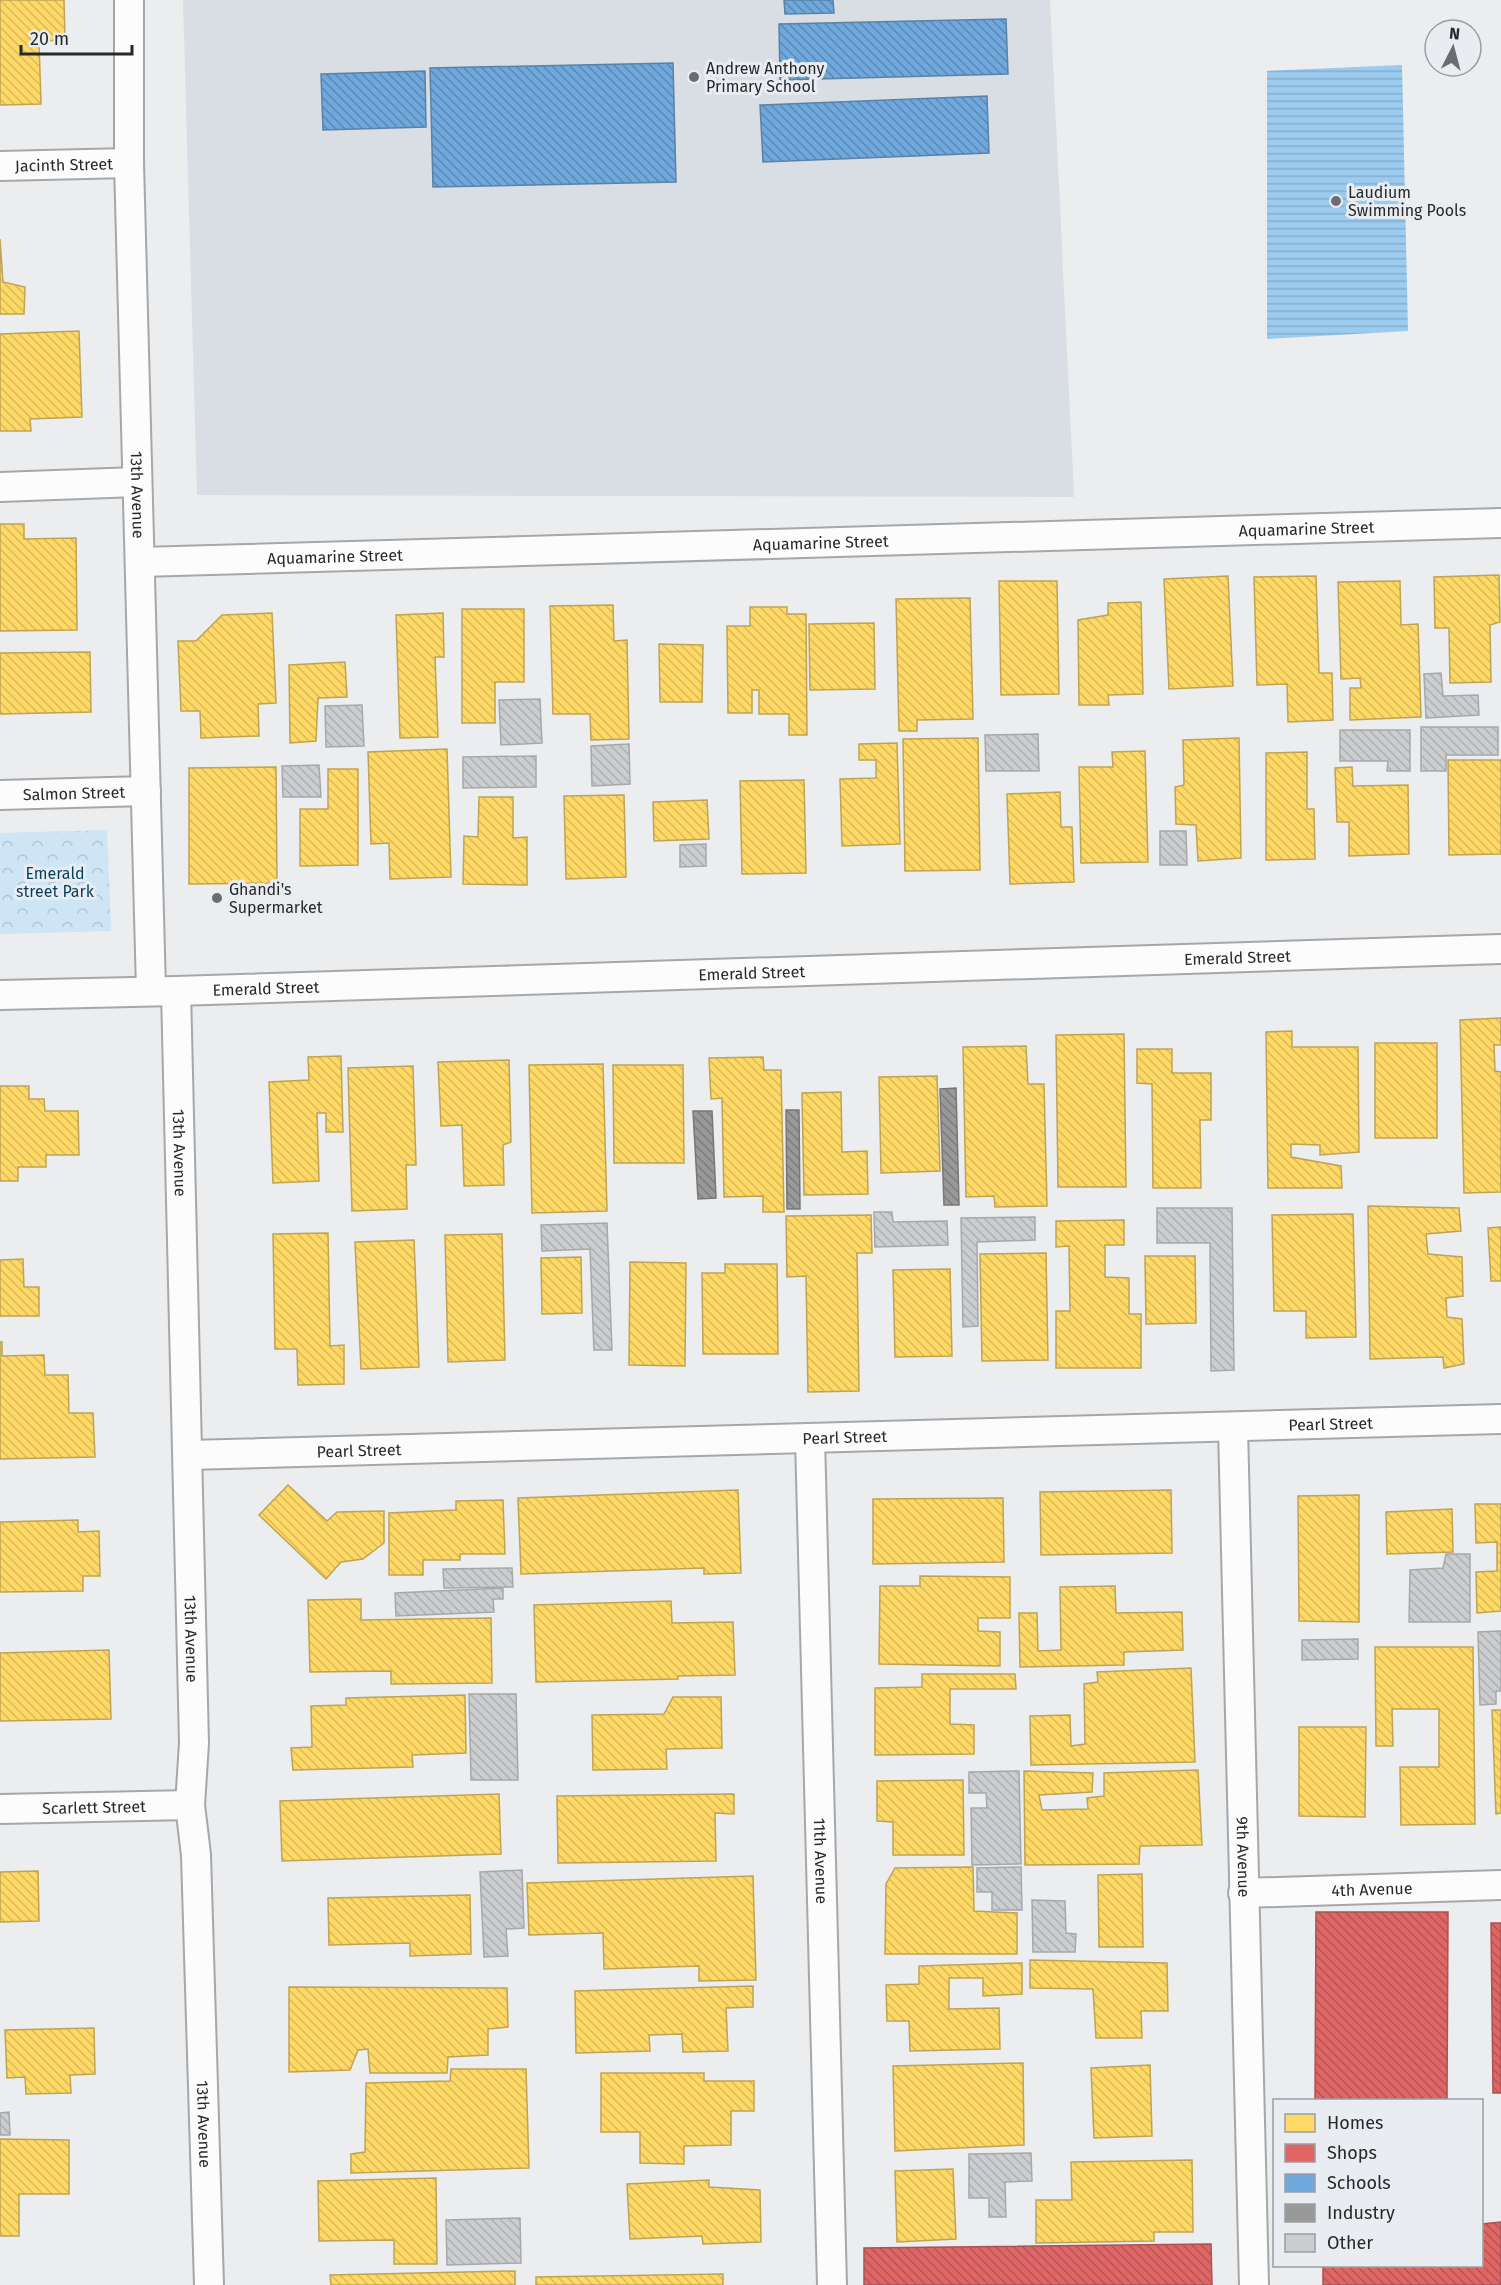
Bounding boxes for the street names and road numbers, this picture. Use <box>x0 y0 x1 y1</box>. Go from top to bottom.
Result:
street label: Jacinth Street <box>15 154 113 176</box>
street label: 13th Avenue <box>127 451 148 539</box>
street label: Aquamarine Street <box>1238 518 1375 541</box>
street label: Aquamarine Street <box>753 532 889 554</box>
street label: Aquamarine Street <box>267 545 403 568</box>
street label: Salmon Street <box>23 783 126 804</box>
street label: Emerald Street <box>1184 947 1291 969</box>
street label: Emerald Street <box>698 962 806 984</box>
street label: Emerald Street <box>212 977 320 1000</box>
street label: 13th Avenue <box>169 1109 190 1197</box>
street label: Pearl Street <box>1288 1414 1373 1435</box>
street label: Pearl Street <box>802 1427 888 1448</box>
street label: Pearl Street <box>316 1440 402 1461</box>
street label: 13th Avenue <box>180 1595 202 1683</box>
street label: Scarlett Street <box>42 1797 146 1818</box>
street label: 9th Avenue <box>1233 1816 1253 1898</box>
street label: 11th Avenue <box>810 1818 831 1904</box>
street label: 4th Avenue <box>1331 1879 1413 1900</box>
street label: 13th Avenue <box>193 2080 214 2168</box>

